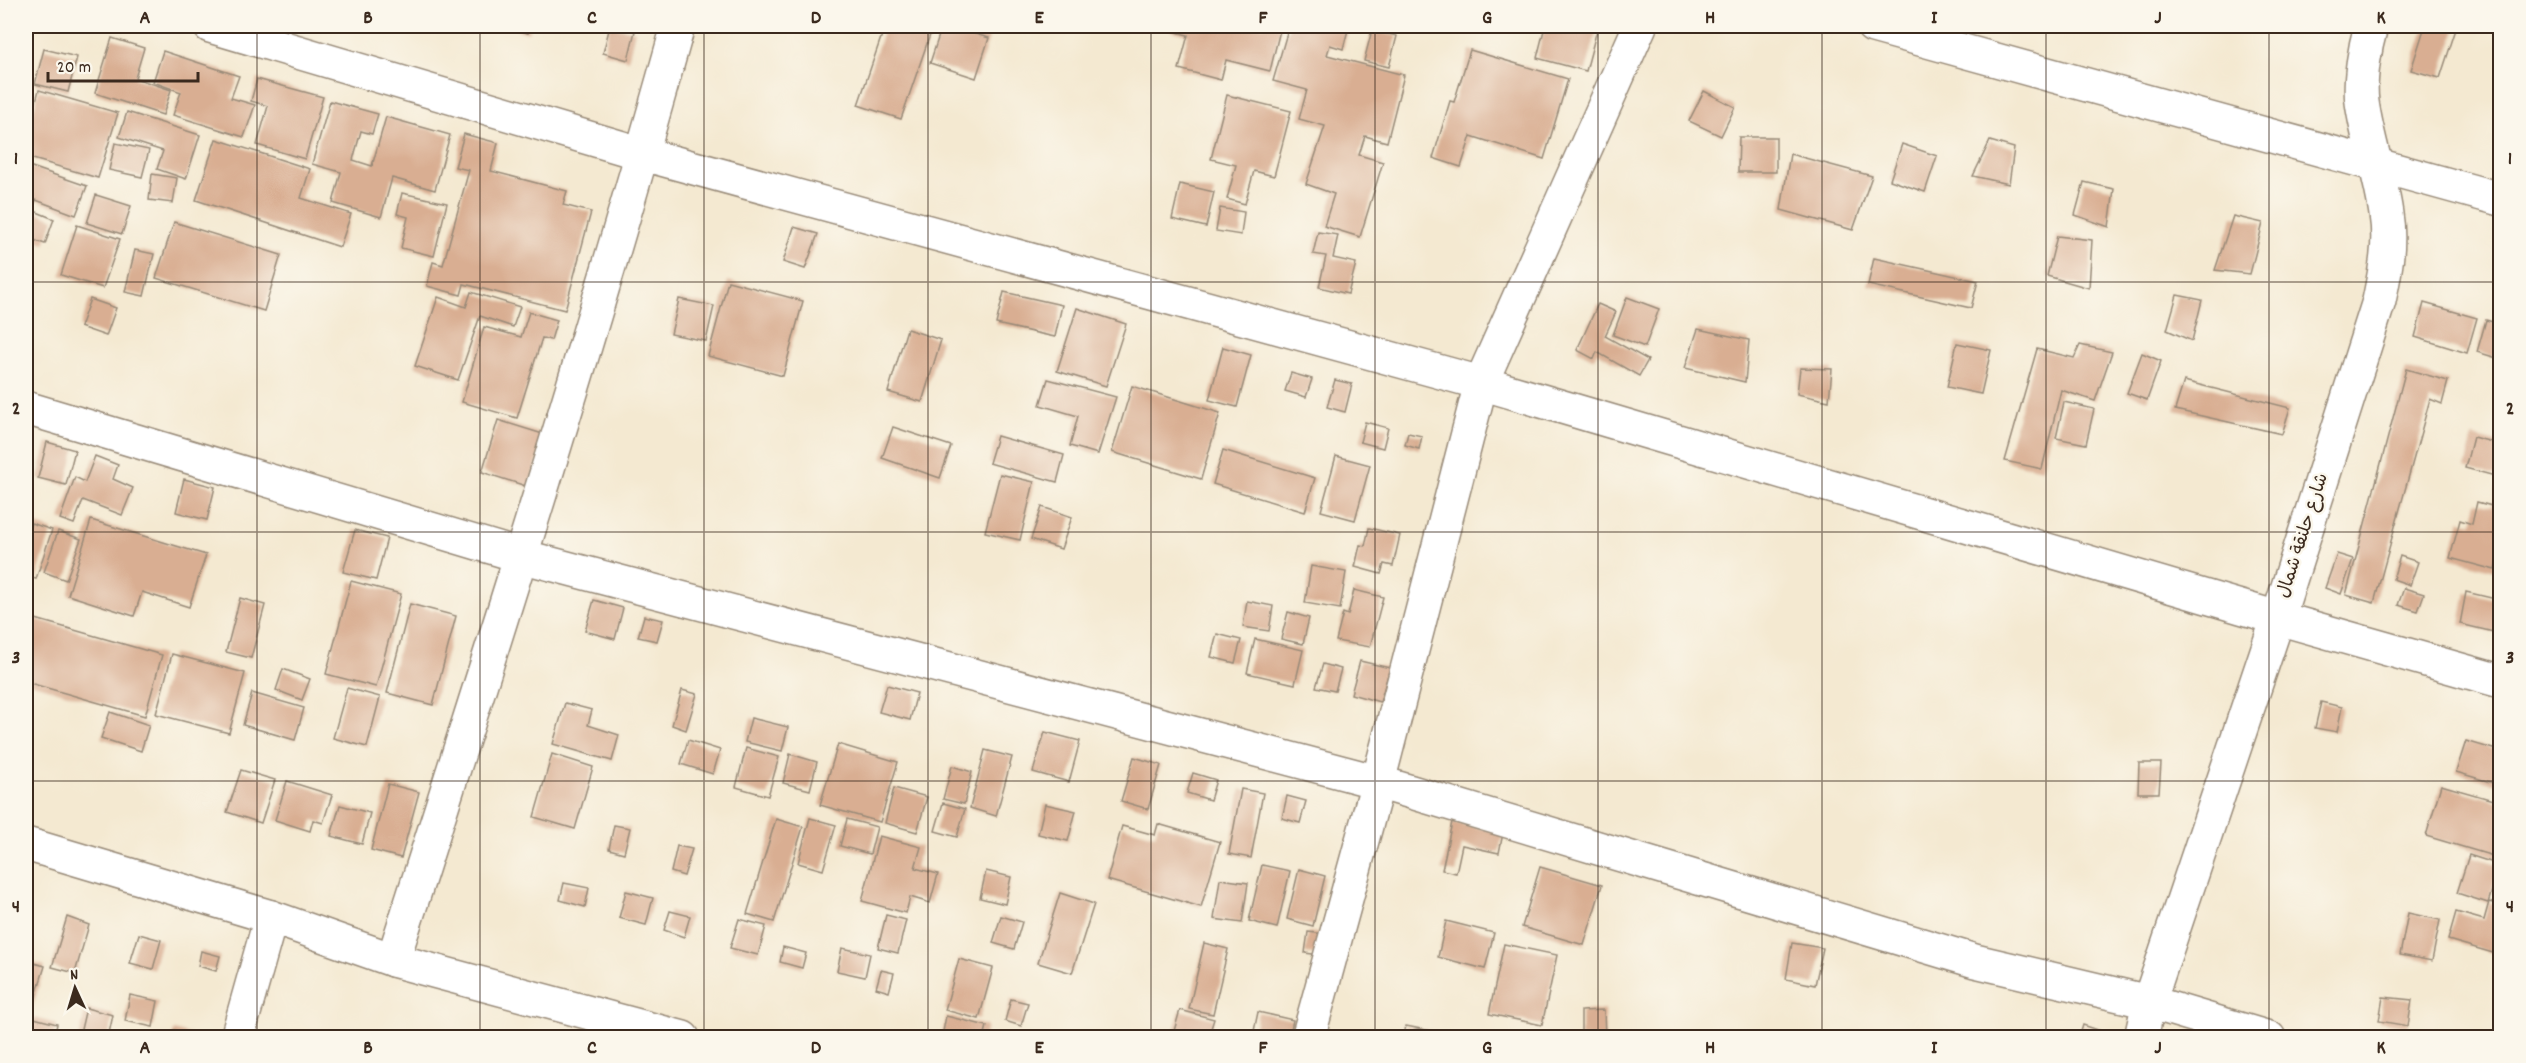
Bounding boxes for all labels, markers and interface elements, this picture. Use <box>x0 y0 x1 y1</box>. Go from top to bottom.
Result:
text: A <box>140 5 151 33</box>
text: B <box>363 5 373 33</box>
text: C <box>587 5 597 33</box>
text: D <box>811 5 822 33</box>
text: E <box>1034 5 1044 33</box>
text: F <box>1259 5 1269 33</box>
text: G <box>1482 5 1492 33</box>
text: H <box>1705 5 1715 33</box>
text: I <box>1931 5 1938 33</box>
text: J <box>2154 5 2162 33</box>
text: K <box>2376 5 2386 33</box>
scale bar <box>48 45 198 83</box>
text: 20 m <box>57 56 91 81</box>
text: 1 <box>14 146 18 174</box>
text: 1 <box>2508 146 2512 174</box>
text: 2 <box>12 396 20 424</box>
text: 2 <box>2506 396 2514 424</box>
street label: شارع حلنقة شمال <box>2272 470 2336 602</box>
text: 3 <box>12 645 20 673</box>
text: 3 <box>2506 645 2514 673</box>
text: 4 <box>12 894 20 922</box>
text: 4 <box>2506 894 2514 922</box>
north arrow <box>45 958 105 1018</box>
text: N <box>69 964 79 987</box>
text: A <box>140 1035 151 1063</box>
text: B <box>363 1035 373 1063</box>
text: C <box>587 1035 597 1063</box>
text: D <box>811 1035 822 1063</box>
text: E <box>1034 1035 1044 1063</box>
text: F <box>1259 1035 1269 1063</box>
text: G <box>1482 1035 1492 1063</box>
text: H <box>1705 1035 1715 1063</box>
text: I <box>1931 1035 1938 1063</box>
text: J <box>2154 1035 2162 1063</box>
text: K <box>2376 1035 2386 1063</box>

